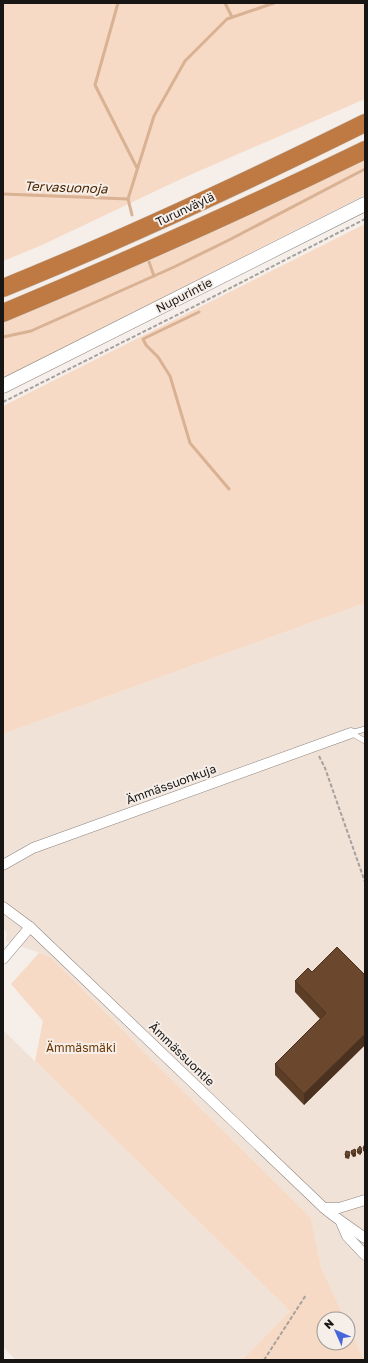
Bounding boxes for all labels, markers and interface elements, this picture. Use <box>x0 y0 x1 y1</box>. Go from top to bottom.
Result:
water label: Tervasuonoja <box>24 178 109 196</box>
street label: Turunväylä <box>153 189 217 229</box>
street label: Nupurintie <box>153 274 215 316</box>
street label: Ämmässuonkuja <box>124 761 218 807</box>
street label: Ämmässuontie <box>146 1019 218 1089</box>
park label: Ämmäsmäki <box>46 1040 116 1055</box>
north arrow <box>316 1311 356 1351</box>
text: N <box>321 1316 336 1331</box>

